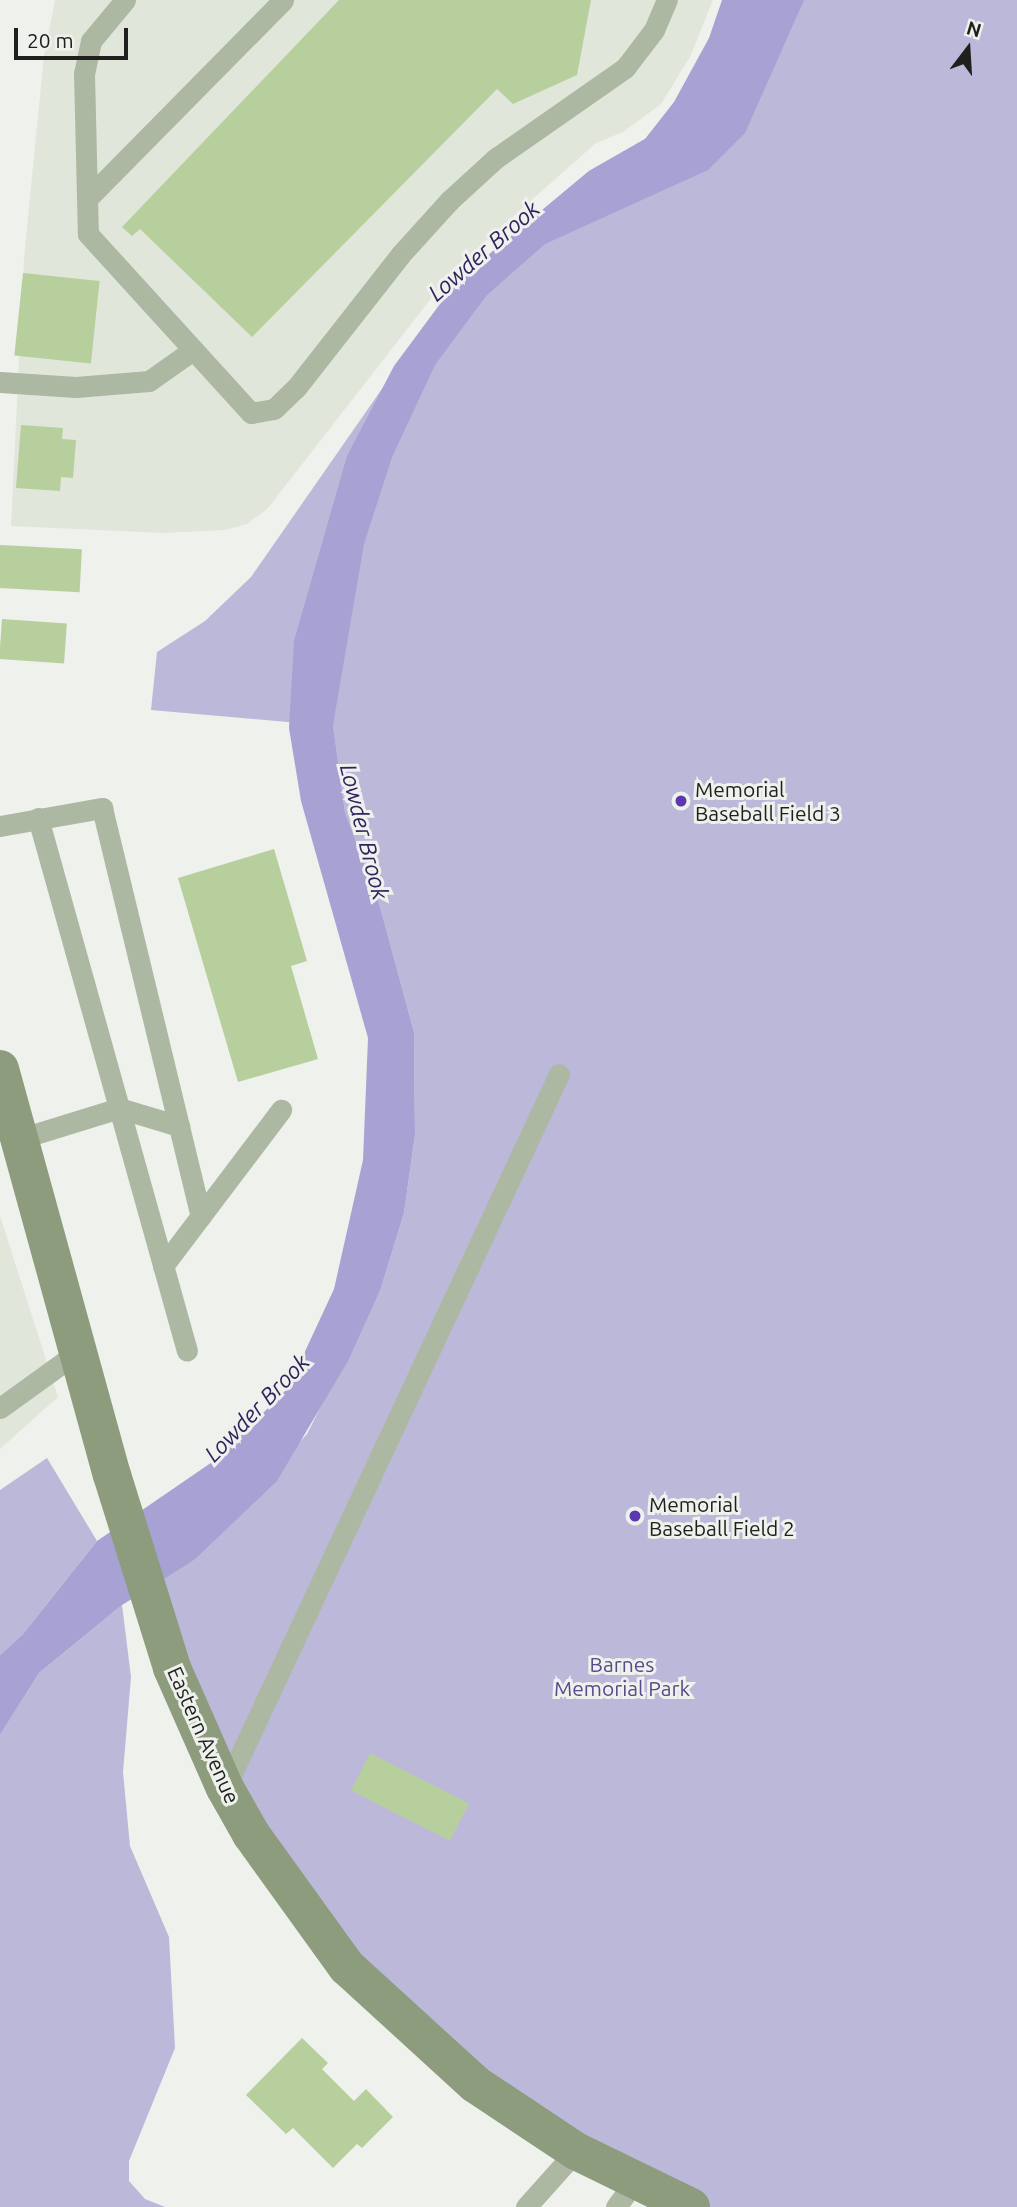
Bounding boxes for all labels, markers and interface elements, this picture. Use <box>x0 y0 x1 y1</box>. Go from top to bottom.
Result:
scale bar <box>18 14 131 58</box>
north arrow <box>933 14 1003 84</box>
text: N <box>964 16 984 42</box>
text: 20 m <box>27 28 74 52</box>
water label: Lowder Brook <box>423 195 545 307</box>
water label: Lowder Brook <box>334 761 394 903</box>
place label: Memorial Baseball Field 3 <box>695 776 841 826</box>
marker: Memorial Baseball Field 3 <box>673 793 689 809</box>
water label: Lowder Brook <box>199 1348 315 1468</box>
place label: Memorial Baseball Field 2 <box>649 1491 795 1541</box>
marker: Memorial Baseball Field 2 <box>627 1508 643 1524</box>
park label: Barnes Memorial Park <box>554 1651 690 1701</box>
street label: Eastern Avenue <box>163 1663 245 1807</box>

